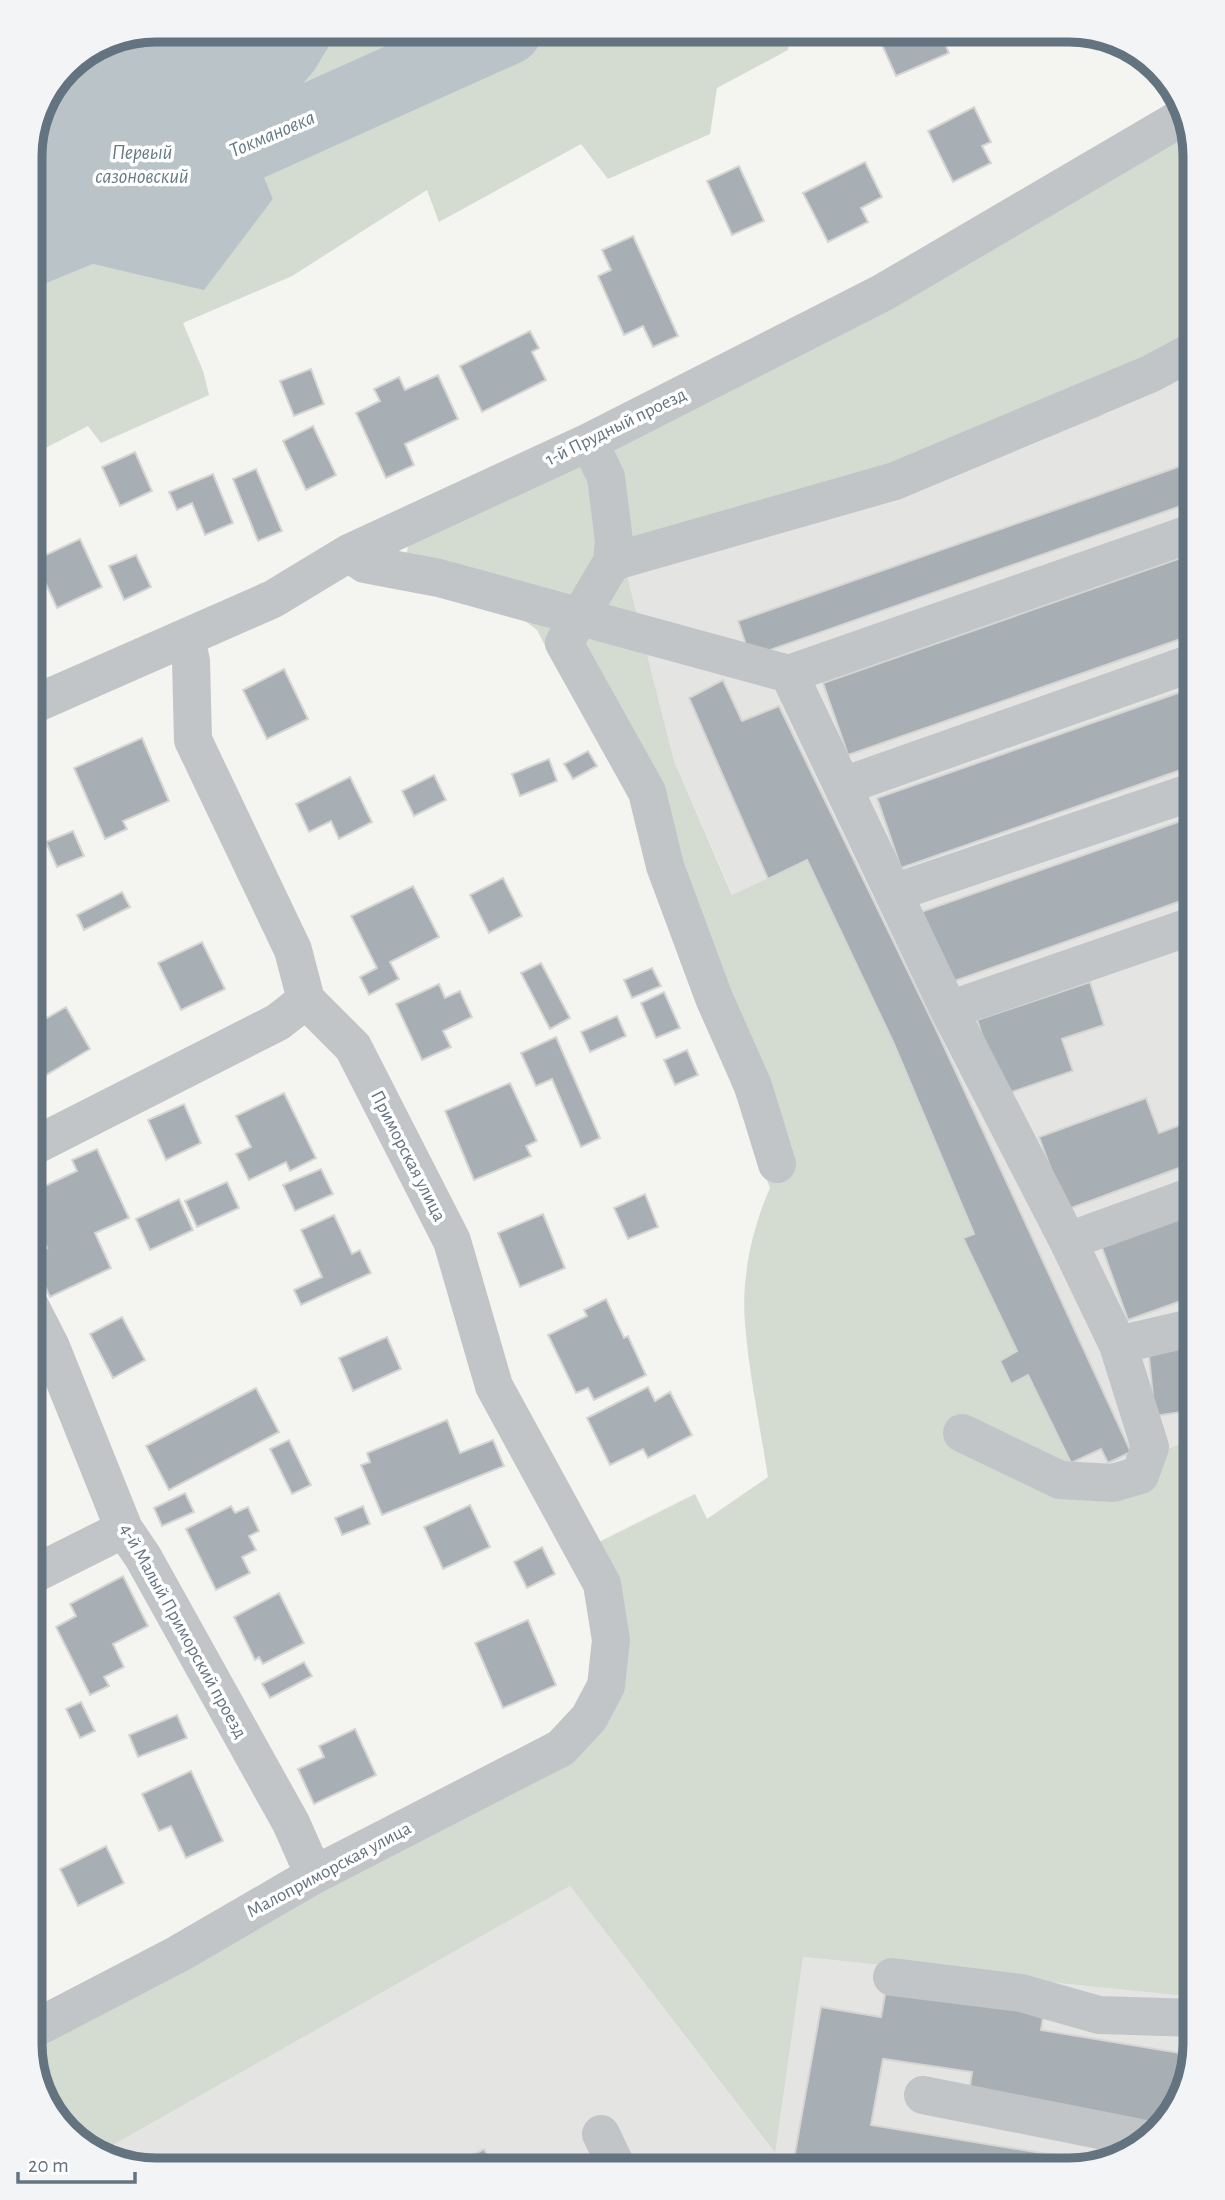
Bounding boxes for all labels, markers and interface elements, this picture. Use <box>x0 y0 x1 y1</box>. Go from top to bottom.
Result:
water label: Токмановка <box>226 107 318 161</box>
water label: Первый сазоновский <box>95 142 189 187</box>
street label: 1-й Прудный проезд <box>543 385 689 469</box>
street label: Приморская улица <box>367 1088 449 1225</box>
street label: 4-й Малый Приморский проезд <box>116 1521 250 1741</box>
street label: Малоприморская улица <box>244 1818 415 1921</box>
scale bar <box>18 2140 135 2184</box>
text: 20 m <box>28 2155 69 2176</box>

